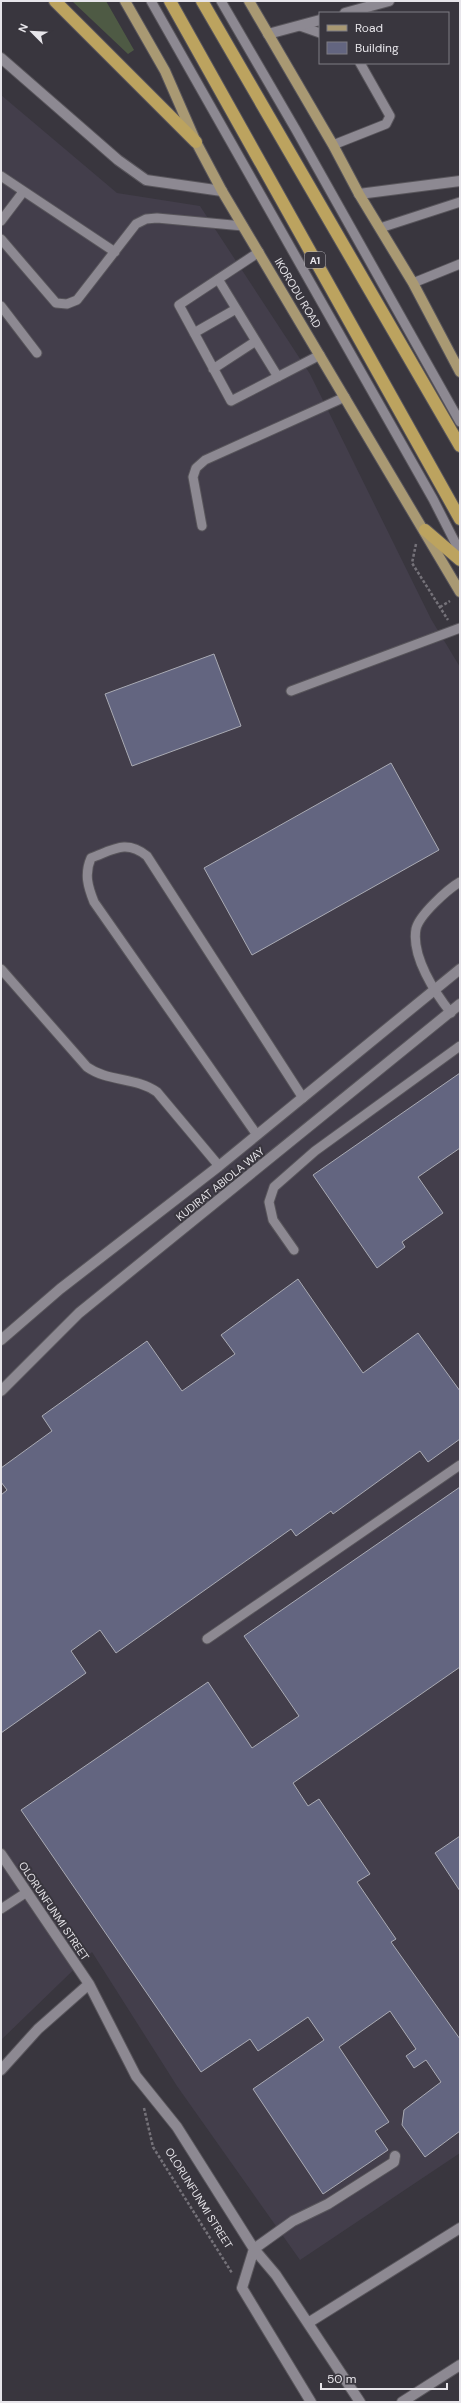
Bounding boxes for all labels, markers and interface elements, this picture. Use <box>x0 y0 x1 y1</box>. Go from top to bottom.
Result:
north arrow <box>12 12 52 52</box>
legend <box>319 12 449 64</box>
text: Road <box>355 20 383 36</box>
text: N <box>15 21 31 34</box>
text: Building <box>355 40 399 56</box>
road number: A1 <box>305 252 325 268</box>
street label: IKORODU ROAD <box>272 255 325 331</box>
street label: KUDIRAT ABIOLA WAY <box>173 1144 267 1224</box>
street label: OLORUNFUNMI STREET <box>16 1859 92 1963</box>
street label: OLORUNFUNMI STREET <box>162 2145 236 2251</box>
scale bar <box>321 2365 447 2391</box>
text: 50 m <box>327 2371 356 2387</box>

